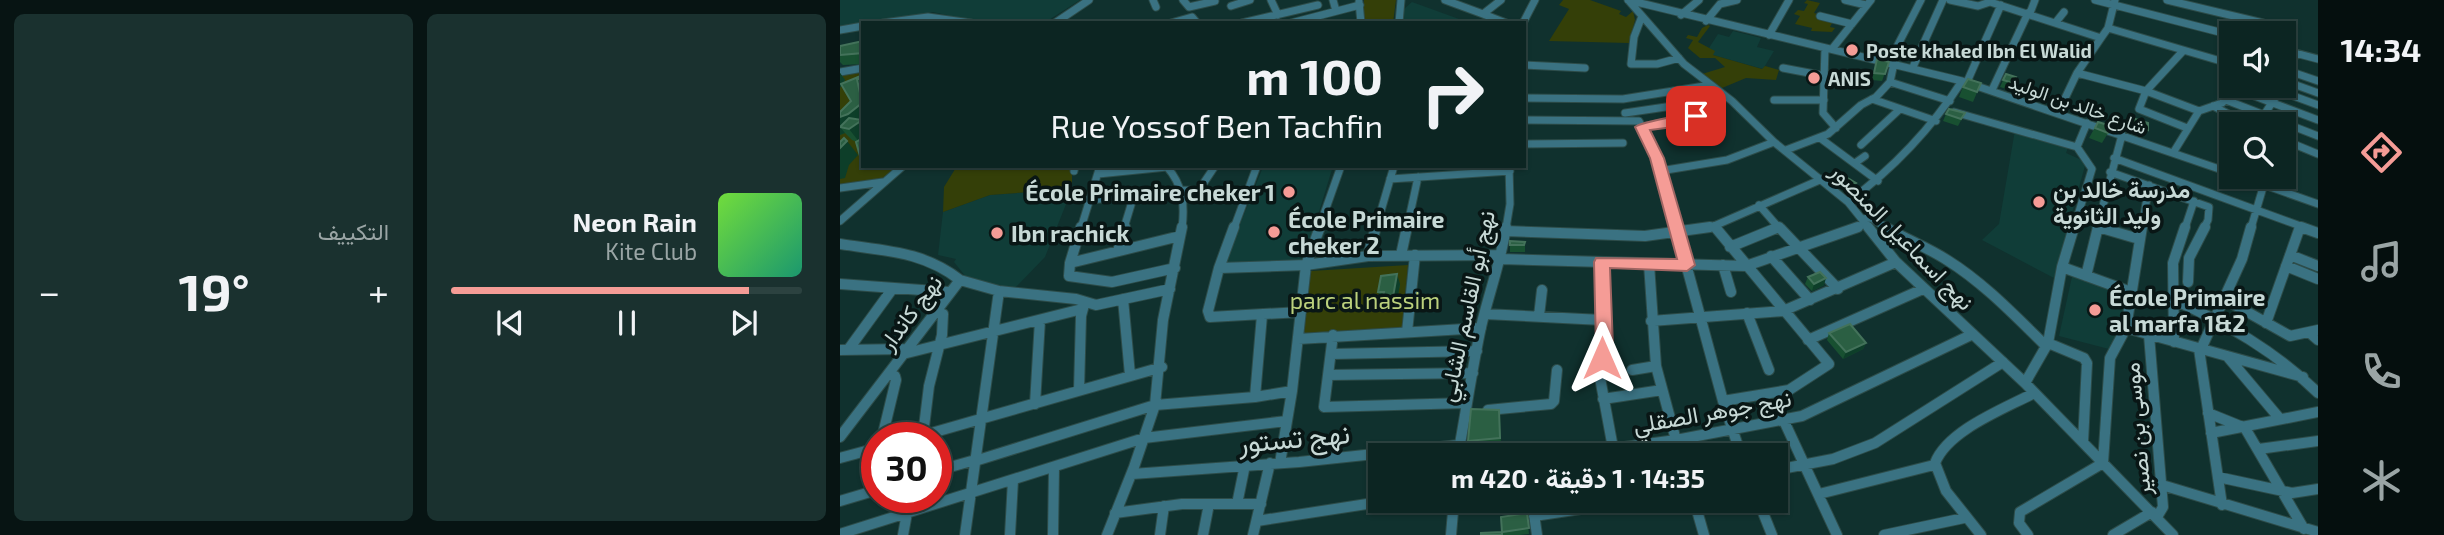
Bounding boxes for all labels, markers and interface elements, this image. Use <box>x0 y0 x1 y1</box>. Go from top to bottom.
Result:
map controls <box>2219 21 2296 189</box>
button: sound <box>2219 21 2296 98</box>
text: 14:34 <box>2341 30 2421 68</box>
place label: Poste khaled Ibn El Walid <box>1866 39 2092 62</box>
marker: Poste khaled Ibn El Walid <box>1844 42 1860 58</box>
text: 100 m <box>1246 46 1383 105</box>
icon: right <box>1407 49 1498 140</box>
place label: ANIS <box>1828 67 1871 90</box>
marker: ANIS <box>1806 70 1822 86</box>
street label: شارع خالد بن الوليد <box>2005 70 2150 140</box>
pin <box>1666 86 1726 146</box>
icon: arrive <box>1677 97 1715 135</box>
text: Rue Yossof Ben Tachfin <box>1051 106 1383 144</box>
button: search <box>2219 112 2296 189</box>
icon: directions <box>2357 128 2406 177</box>
street label: نهج اسماعيل المنصور <box>1823 156 1980 318</box>
place label: مدرسة خالد بن وليد الثانوية <box>2053 175 2190 231</box>
place label: École Primaire cheker 1 <box>1025 178 1275 206</box>
marker: École Primaire cheker 1 <box>1281 184 1297 200</box>
marker: مدرسة خالد بن وليد الثانوية <box>2031 194 2047 210</box>
place label: École Primaire cheker 2 <box>1288 205 1445 259</box>
text: Neon Rain <box>573 206 697 237</box>
street label: نهج أبو القاسم الشابي <box>1432 208 1506 406</box>
text: التكييف <box>318 217 389 245</box>
place label: Ibn rachick <box>1011 219 1130 247</box>
marker: École Primaire cheker 2 <box>1266 224 1282 240</box>
marker: Ibn rachick <box>989 225 1005 241</box>
text: Kite Club <box>605 237 697 265</box>
icon: music <box>2357 237 2406 286</box>
text: 19° <box>179 259 250 321</box>
text: − <box>38 268 60 314</box>
text: + <box>368 268 389 314</box>
street label: نهج كاندار <box>872 269 950 358</box>
place label: École Primaire al marfa 1&2 <box>2109 283 2266 337</box>
park label: parc al nassim <box>1290 286 1440 314</box>
marker: École Primaire al marfa 1&2 <box>2087 302 2103 318</box>
icon: previous <box>491 304 529 342</box>
icon: pause <box>608 304 646 342</box>
icon: next <box>725 304 763 342</box>
position arrow <box>1565 321 1639 395</box>
icon: phone <box>2357 347 2406 396</box>
street label: موسى بن نصير <box>2116 361 2158 498</box>
street label: نهج جوهر الصقلي <box>1631 383 1794 445</box>
street label: نهج تستور <box>1236 415 1351 463</box>
speed limit sign: 30 <box>861 422 952 513</box>
icon: climate <box>2357 456 2406 505</box>
text: 14:35 · 1 دقيقة · 420 m <box>1451 462 1705 493</box>

